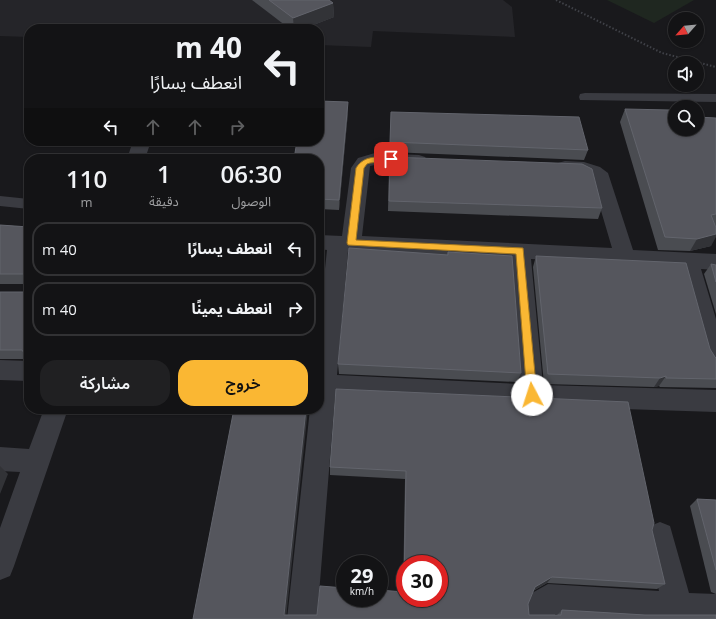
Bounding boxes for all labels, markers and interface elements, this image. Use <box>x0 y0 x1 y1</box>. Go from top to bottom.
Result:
north arrow <box>668 12 704 48</box>
map controls <box>668 12 704 136</box>
text: 40 m <box>175 28 242 66</box>
icon: left <box>256 40 308 92</box>
button: sound <box>668 56 704 92</box>
text: انعطف يسارًا <box>150 70 242 94</box>
button: search <box>668 100 704 136</box>
icon: left <box>100 116 122 138</box>
icon: ahead <box>142 116 164 138</box>
icon: ahead <box>184 116 206 138</box>
icon: right <box>226 116 248 138</box>
pin <box>374 142 408 176</box>
icon: arrive <box>380 148 402 170</box>
text: 1 <box>157 157 171 190</box>
text: 06:30 <box>221 157 282 190</box>
text: 110 <box>66 162 107 195</box>
text: دقيقة <box>149 192 179 210</box>
text: الوصول <box>232 192 271 210</box>
text: m <box>81 193 93 211</box>
text: انعطف يسارًا <box>188 238 272 258</box>
icon: left <box>284 238 306 260</box>
text: 40 m <box>42 239 77 259</box>
text: انعطف يمينًا <box>191 298 272 318</box>
icon: right <box>284 298 306 320</box>
text: 40 m <box>42 299 77 319</box>
button: مشاركة <box>40 360 170 406</box>
button: خروج <box>178 360 308 406</box>
position arrow <box>511 374 553 416</box>
speed limit sign: 30 <box>396 555 448 607</box>
text: 29 <box>351 562 373 589</box>
text: km/h <box>350 584 374 598</box>

